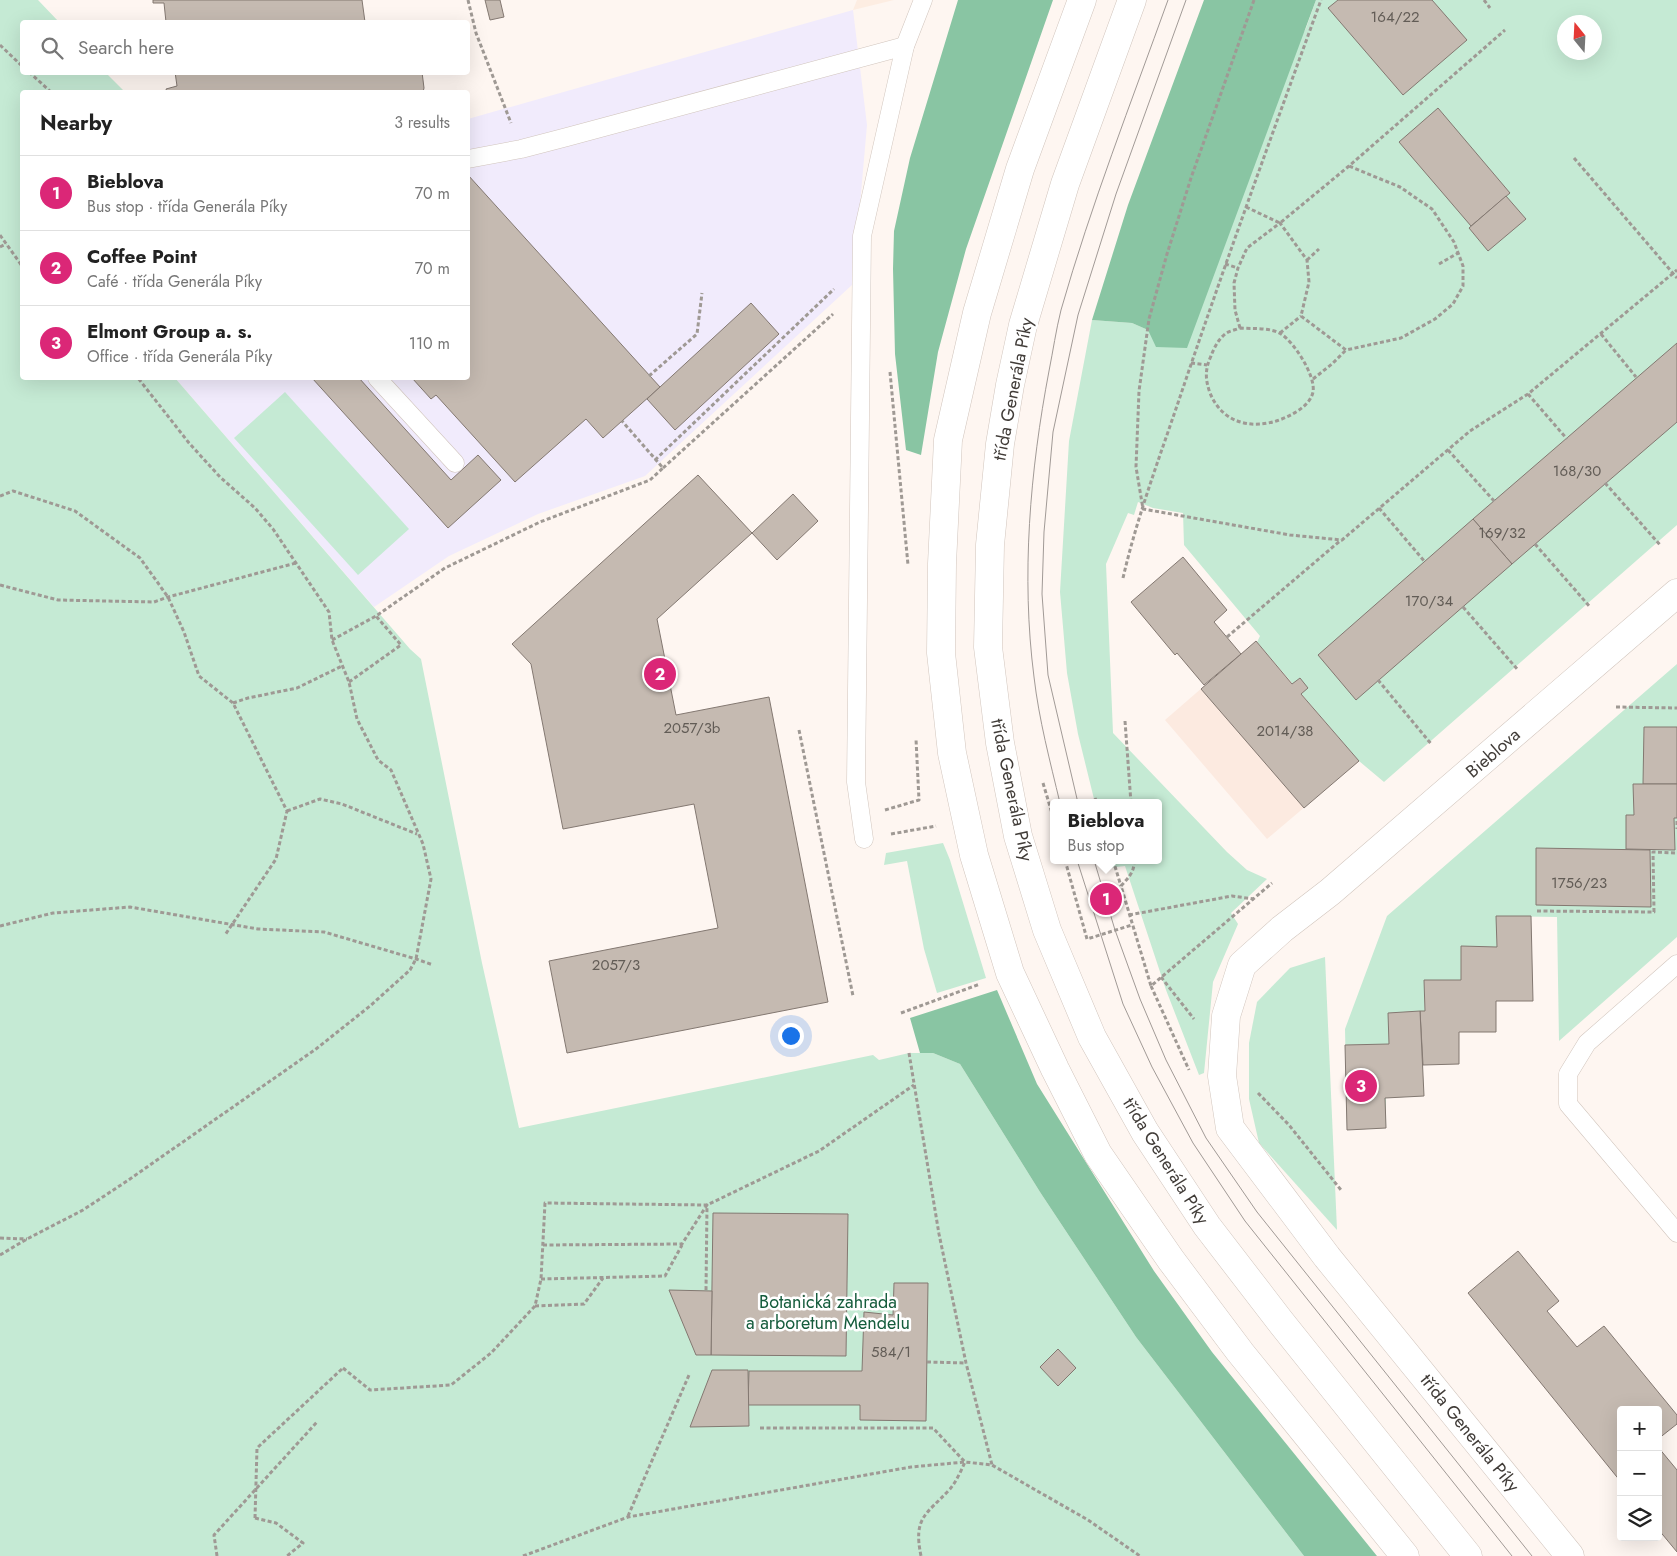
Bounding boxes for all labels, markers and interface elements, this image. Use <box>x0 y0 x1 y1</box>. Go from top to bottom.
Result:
house number: 164/22 <box>1371 6 1419 28</box>
north arrow <box>1557 15 1602 60</box>
search box <box>20 20 470 75</box>
icon: search <box>38 34 66 62</box>
text: Search here <box>78 34 174 61</box>
text: Nearby <box>40 108 112 138</box>
text: 3 results <box>394 111 450 134</box>
text: Bieblova <box>87 168 164 195</box>
text: 1 <box>52 182 60 205</box>
text: 70 m <box>415 182 450 205</box>
text: Bus stop · třída Generála Píky <box>87 195 287 218</box>
text: Coffee Point <box>87 243 197 270</box>
text: 2 <box>51 257 61 280</box>
text: 70 m <box>415 257 450 280</box>
text: Café · třída Generála Píky <box>87 270 262 293</box>
street label: třída Generála Píky <box>986 315 1040 463</box>
text: Elmont Group a. s. <box>87 318 252 345</box>
text: 3 <box>51 332 61 355</box>
text: 110 m <box>409 332 450 355</box>
text: Office · třída Generála Píky <box>87 345 272 368</box>
house number: 168/30 <box>1553 460 1601 482</box>
house number: 169/32 <box>1478 522 1526 544</box>
house number: 170/34 <box>1405 590 1453 612</box>
pin: 2 <box>644 655 676 693</box>
street label: třída Generála Píky <box>984 716 1040 864</box>
house number: 2057/3b <box>664 717 721 739</box>
house number: 2014/38 <box>1256 720 1314 742</box>
street label: Bieblova <box>1460 722 1526 784</box>
popup <box>1050 799 1162 864</box>
text: Bieblova <box>1068 807 1144 834</box>
text: Bus stop <box>1068 834 1124 857</box>
house number: 1756/23 <box>1551 872 1607 894</box>
pin: 1 <box>1090 880 1122 918</box>
house number: 2057/3 <box>592 954 640 976</box>
your location <box>778 1023 804 1049</box>
pin: 3 <box>1345 1067 1377 1105</box>
street label: třída Generála Píky <box>1117 1093 1216 1230</box>
park label: Botanická zahrada a arboretum Mendelu <box>746 1289 910 1336</box>
house number: 584/1 <box>871 1341 911 1363</box>
street label: třída Generála Píky <box>1414 1368 1526 1498</box>
map controls <box>1617 1406 1662 1541</box>
button: + <box>1617 1406 1662 1451</box>
button: − <box>1617 1451 1662 1496</box>
button: layers <box>1617 1496 1662 1541</box>

